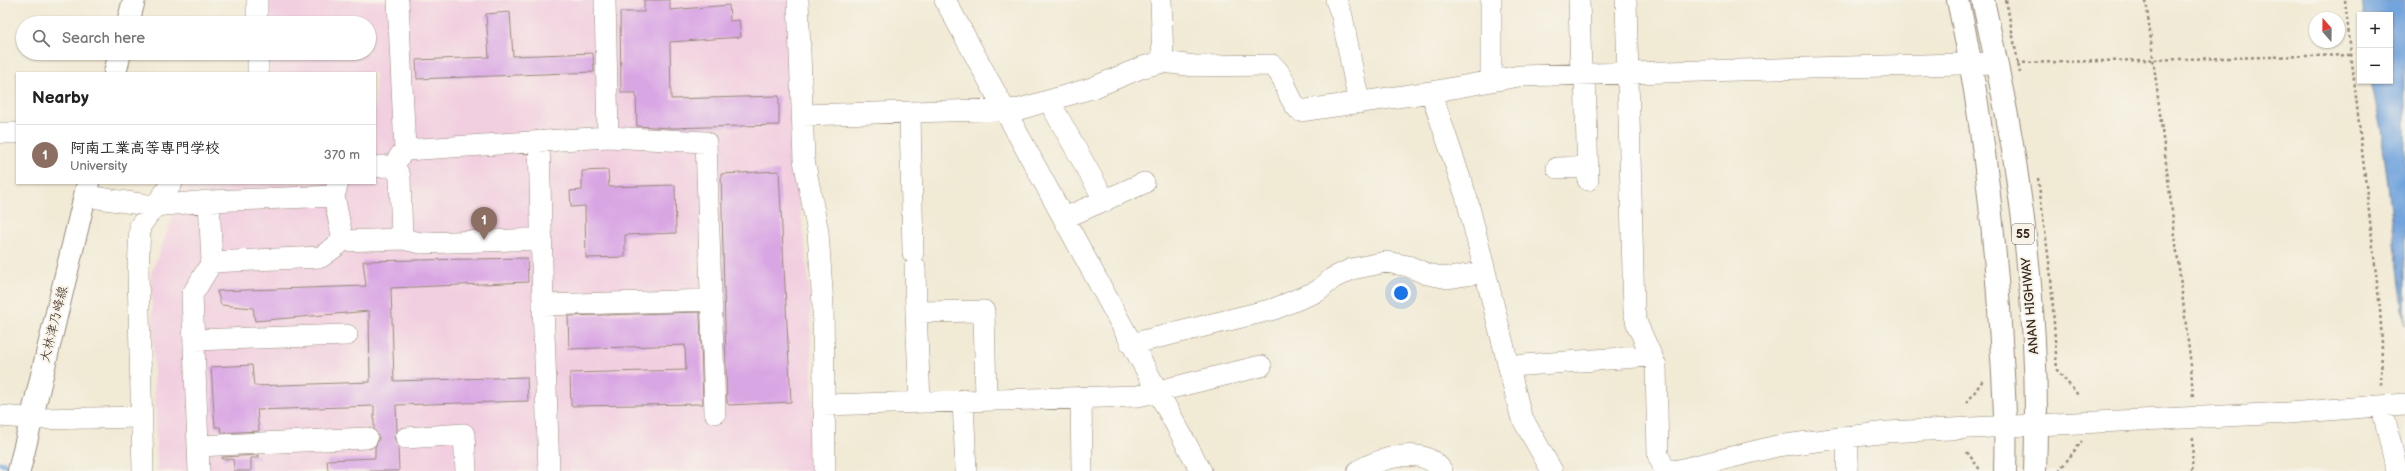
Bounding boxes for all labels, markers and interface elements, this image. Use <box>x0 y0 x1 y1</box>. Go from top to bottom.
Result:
north arrow <box>2309 12 2345 48</box>
map controls <box>2357 12 2393 84</box>
button: + <box>2357 12 2393 48</box>
search box <box>16 16 376 60</box>
icon: search <box>30 27 52 49</box>
text: Search here <box>62 29 145 48</box>
button: − <box>2357 48 2393 84</box>
text: Nearby <box>32 88 89 108</box>
text: 阿南工業高等専門学校 <box>70 139 220 158</box>
text: 1 <box>42 147 48 163</box>
text: 370 m <box>324 147 360 163</box>
text: University <box>70 158 127 174</box>
pin: 1 <box>471 207 497 240</box>
road number: 55 <box>2012 224 2034 244</box>
street label: ANAN HIGHWAY <box>2018 257 2042 355</box>
your location <box>1391 283 1411 303</box>
street label: 大林津乃峰線 <box>37 284 71 364</box>

